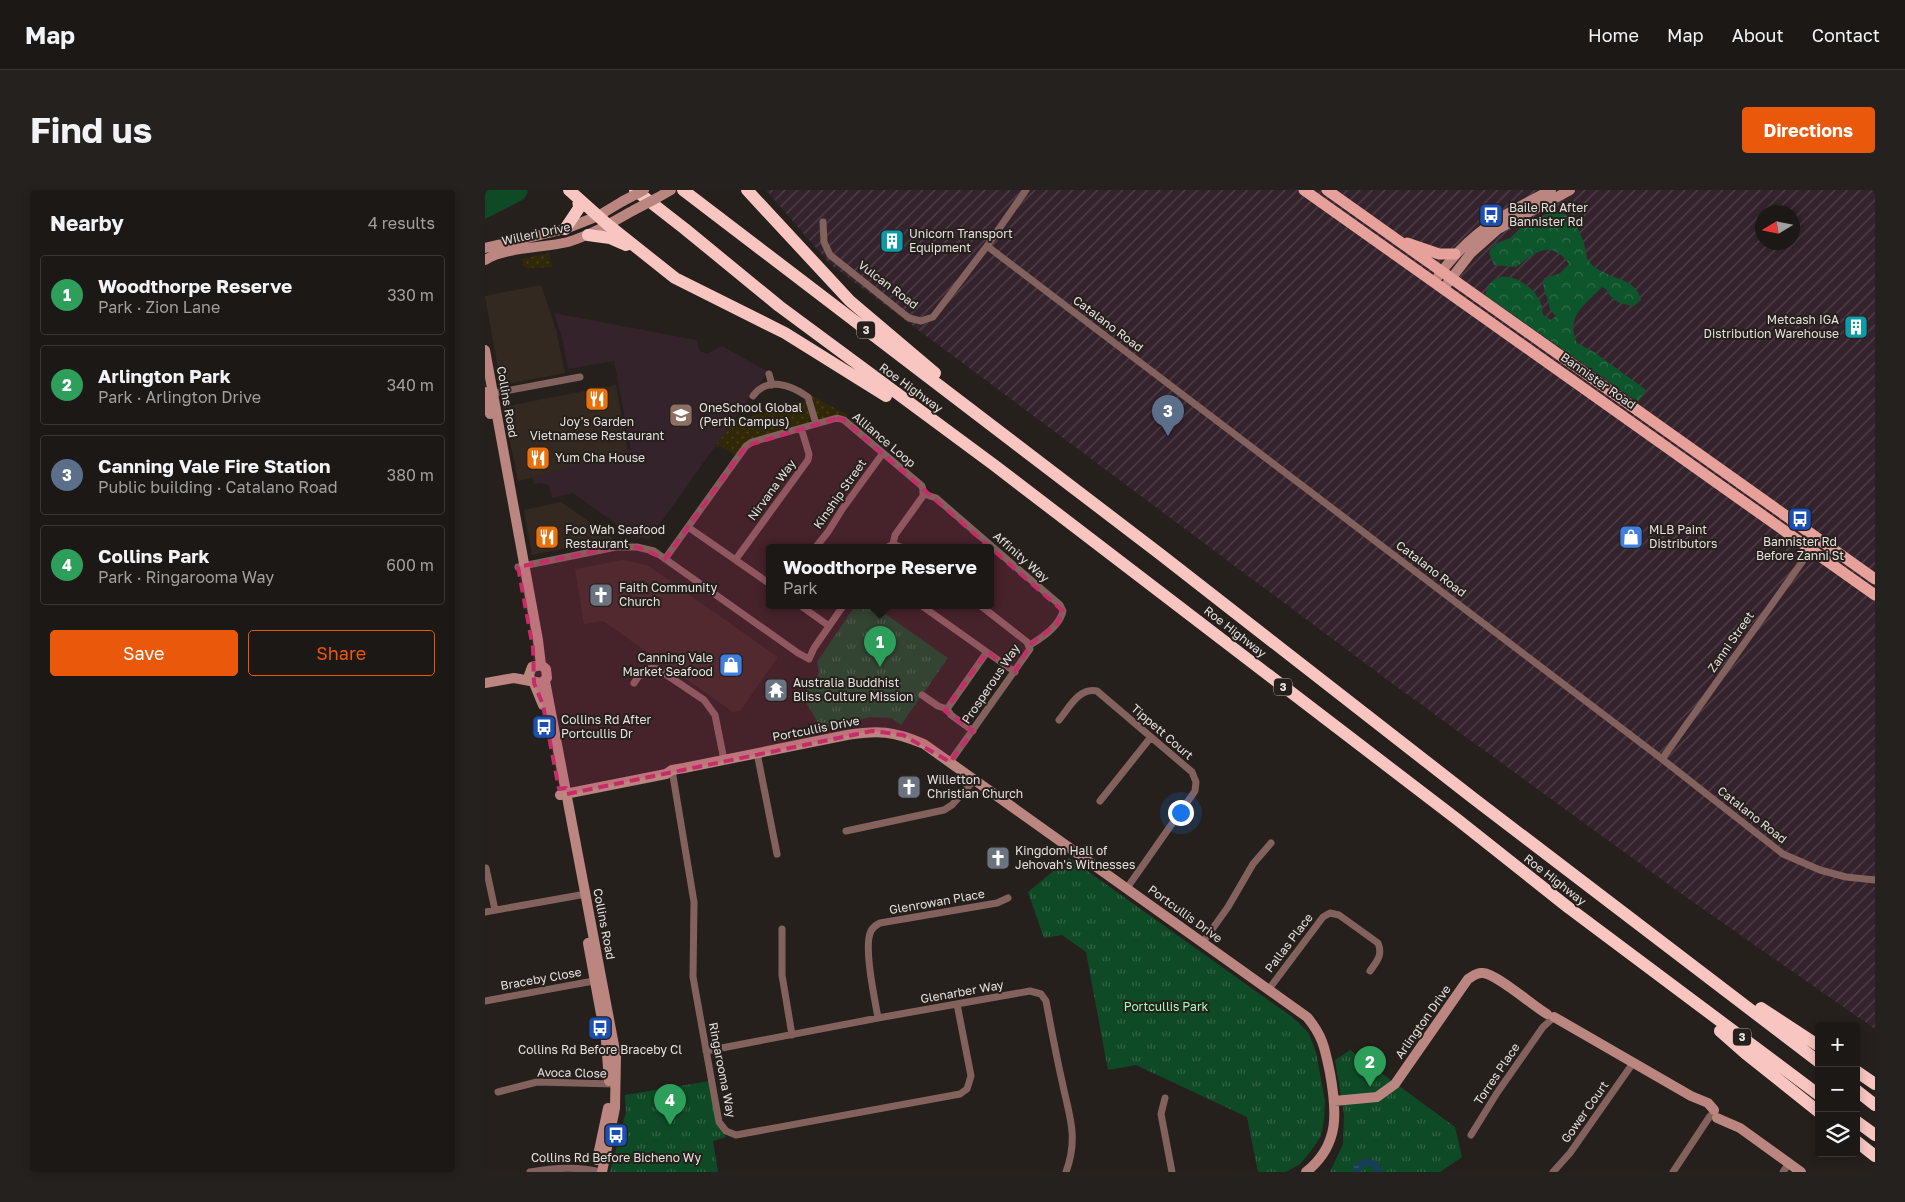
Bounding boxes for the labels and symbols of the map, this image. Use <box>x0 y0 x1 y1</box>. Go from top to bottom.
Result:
place label: Baile Rd After Bannister Rd <box>1509 200 1588 229</box>
bus stop icon: Baile Rd After Bannister Rd <box>1478 202 1504 228</box>
north arrow <box>1755 205 1800 250</box>
street label: Willeri Drive <box>500 219 572 248</box>
place label: Unicorn Transport Equipment <box>909 226 1013 255</box>
building icon: Unicorn Transport Equipment <box>879 228 905 254</box>
street label: Vulcan Road <box>855 257 921 312</box>
street label: Catalano Road <box>1070 292 1146 355</box>
place label: Metcash IGA Distribution Warehouse <box>1704 312 1839 341</box>
building icon: Metcash IGA Distribution Warehouse <box>1843 314 1869 340</box>
road number: 3 <box>857 322 875 338</box>
street label: Bannister Road <box>1558 349 1639 412</box>
street label: Roe Highway <box>877 360 946 416</box>
street label: Collins Road <box>494 365 521 439</box>
restaurant icon: Joy's Garden Vietnamese Restaurant <box>584 386 610 412</box>
pin: 3 <box>1152 395 1184 436</box>
place label: OneSchool Global (Perth Campus) <box>699 400 803 429</box>
school or university icon: OneSchool Global (Perth Campus) <box>668 402 694 428</box>
street label: Alliance Loop <box>850 409 919 470</box>
place label: Joy's Garden Vietnamese Restaurant <box>530 414 665 443</box>
restaurant icon: Yum Cha House <box>525 445 551 471</box>
place label: Yum Cha House <box>555 450 645 465</box>
street label: Nirvana Way <box>744 456 799 523</box>
street label: Kinship Street <box>810 456 869 531</box>
bus stop icon: Bannister Rd Before Zanni St <box>1787 506 1813 532</box>
place label: Foo Wah Seafood Restaurant <box>565 522 665 551</box>
place label: MLB Paint Distributors <box>1649 522 1717 551</box>
restaurant icon: Foo Wah Seafood Restaurant <box>534 524 560 550</box>
shop icon: MLB Paint Distributors <box>1618 524 1644 550</box>
street label: Affinity Way <box>990 528 1053 585</box>
place label: Bannister Rd Before Zanni St <box>1756 534 1844 563</box>
street label: Catalano Road <box>1393 537 1469 600</box>
place label: Faith Community Church <box>619 580 718 609</box>
church icon: Faith Community Church <box>588 582 614 608</box>
street label: Roe Highway <box>1201 603 1270 661</box>
street label: Zanni Street <box>1704 608 1757 675</box>
pin: 1 <box>864 626 896 667</box>
street label: Prosperous Way <box>958 641 1023 726</box>
place label: Canning Vale Market Seafood <box>622 650 713 679</box>
shop icon: Canning Vale Market Seafood <box>718 652 744 678</box>
place label: Australia Buddhist Bliss Culture Mission <box>793 675 913 704</box>
temple icon: Australia Buddhist Bliss Culture Mission <box>763 677 789 703</box>
road number: 3 <box>1274 678 1292 696</box>
street label: Tippett Court <box>1128 701 1197 763</box>
place label: Collins Rd After Portcullis Dr <box>561 712 651 741</box>
street label: Portcullis Drive <box>771 713 861 744</box>
bus stop icon: Collins Rd After Portcullis Dr <box>531 714 557 740</box>
place label: Willetton Christian Church <box>927 772 1023 801</box>
church icon: Willetton Christian Church <box>896 774 922 800</box>
street label: Catalano Road <box>1715 783 1790 846</box>
your location <box>1168 800 1194 826</box>
place label: Kingdom Hall of Jehovah's Witnesses <box>1015 843 1135 872</box>
church icon: Kingdom Hall of Jehovah's Witnesses <box>985 845 1011 871</box>
street label: Roe Highway <box>1521 851 1590 909</box>
street label: Portcullis Drive <box>1145 882 1226 946</box>
street label: Glenrowan Place <box>888 886 986 917</box>
street label: Collins Road <box>590 887 619 961</box>
street label: Pallas Place <box>1261 910 1316 975</box>
street label: Braceby Close <box>499 964 583 993</box>
street label: Glenarber Way <box>919 977 1005 1006</box>
street label: Arlington Drive <box>1392 982 1454 1062</box>
park label: Portcullis Park <box>1124 999 1209 1014</box>
bus stop icon: Collins Rd Before Braceby Cl <box>587 1015 613 1041</box>
street label: Ringarooma Way <box>706 1021 739 1119</box>
road number: 3 <box>1733 1029 1751 1046</box>
street label: Torres Place <box>1470 1040 1523 1107</box>
place label: Collins Rd Before Braceby Cl <box>518 1042 682 1057</box>
pin: 2 <box>1354 1046 1386 1087</box>
street label: Avoca Close <box>537 1064 607 1081</box>
street label: Gower Court <box>1558 1078 1612 1146</box>
pin: 4 <box>654 1084 686 1125</box>
bus stop icon: Collins Rd Before Bicheno Wy <box>603 1122 629 1148</box>
place label: Collins Rd Before Bicheno Wy <box>531 1150 701 1165</box>

